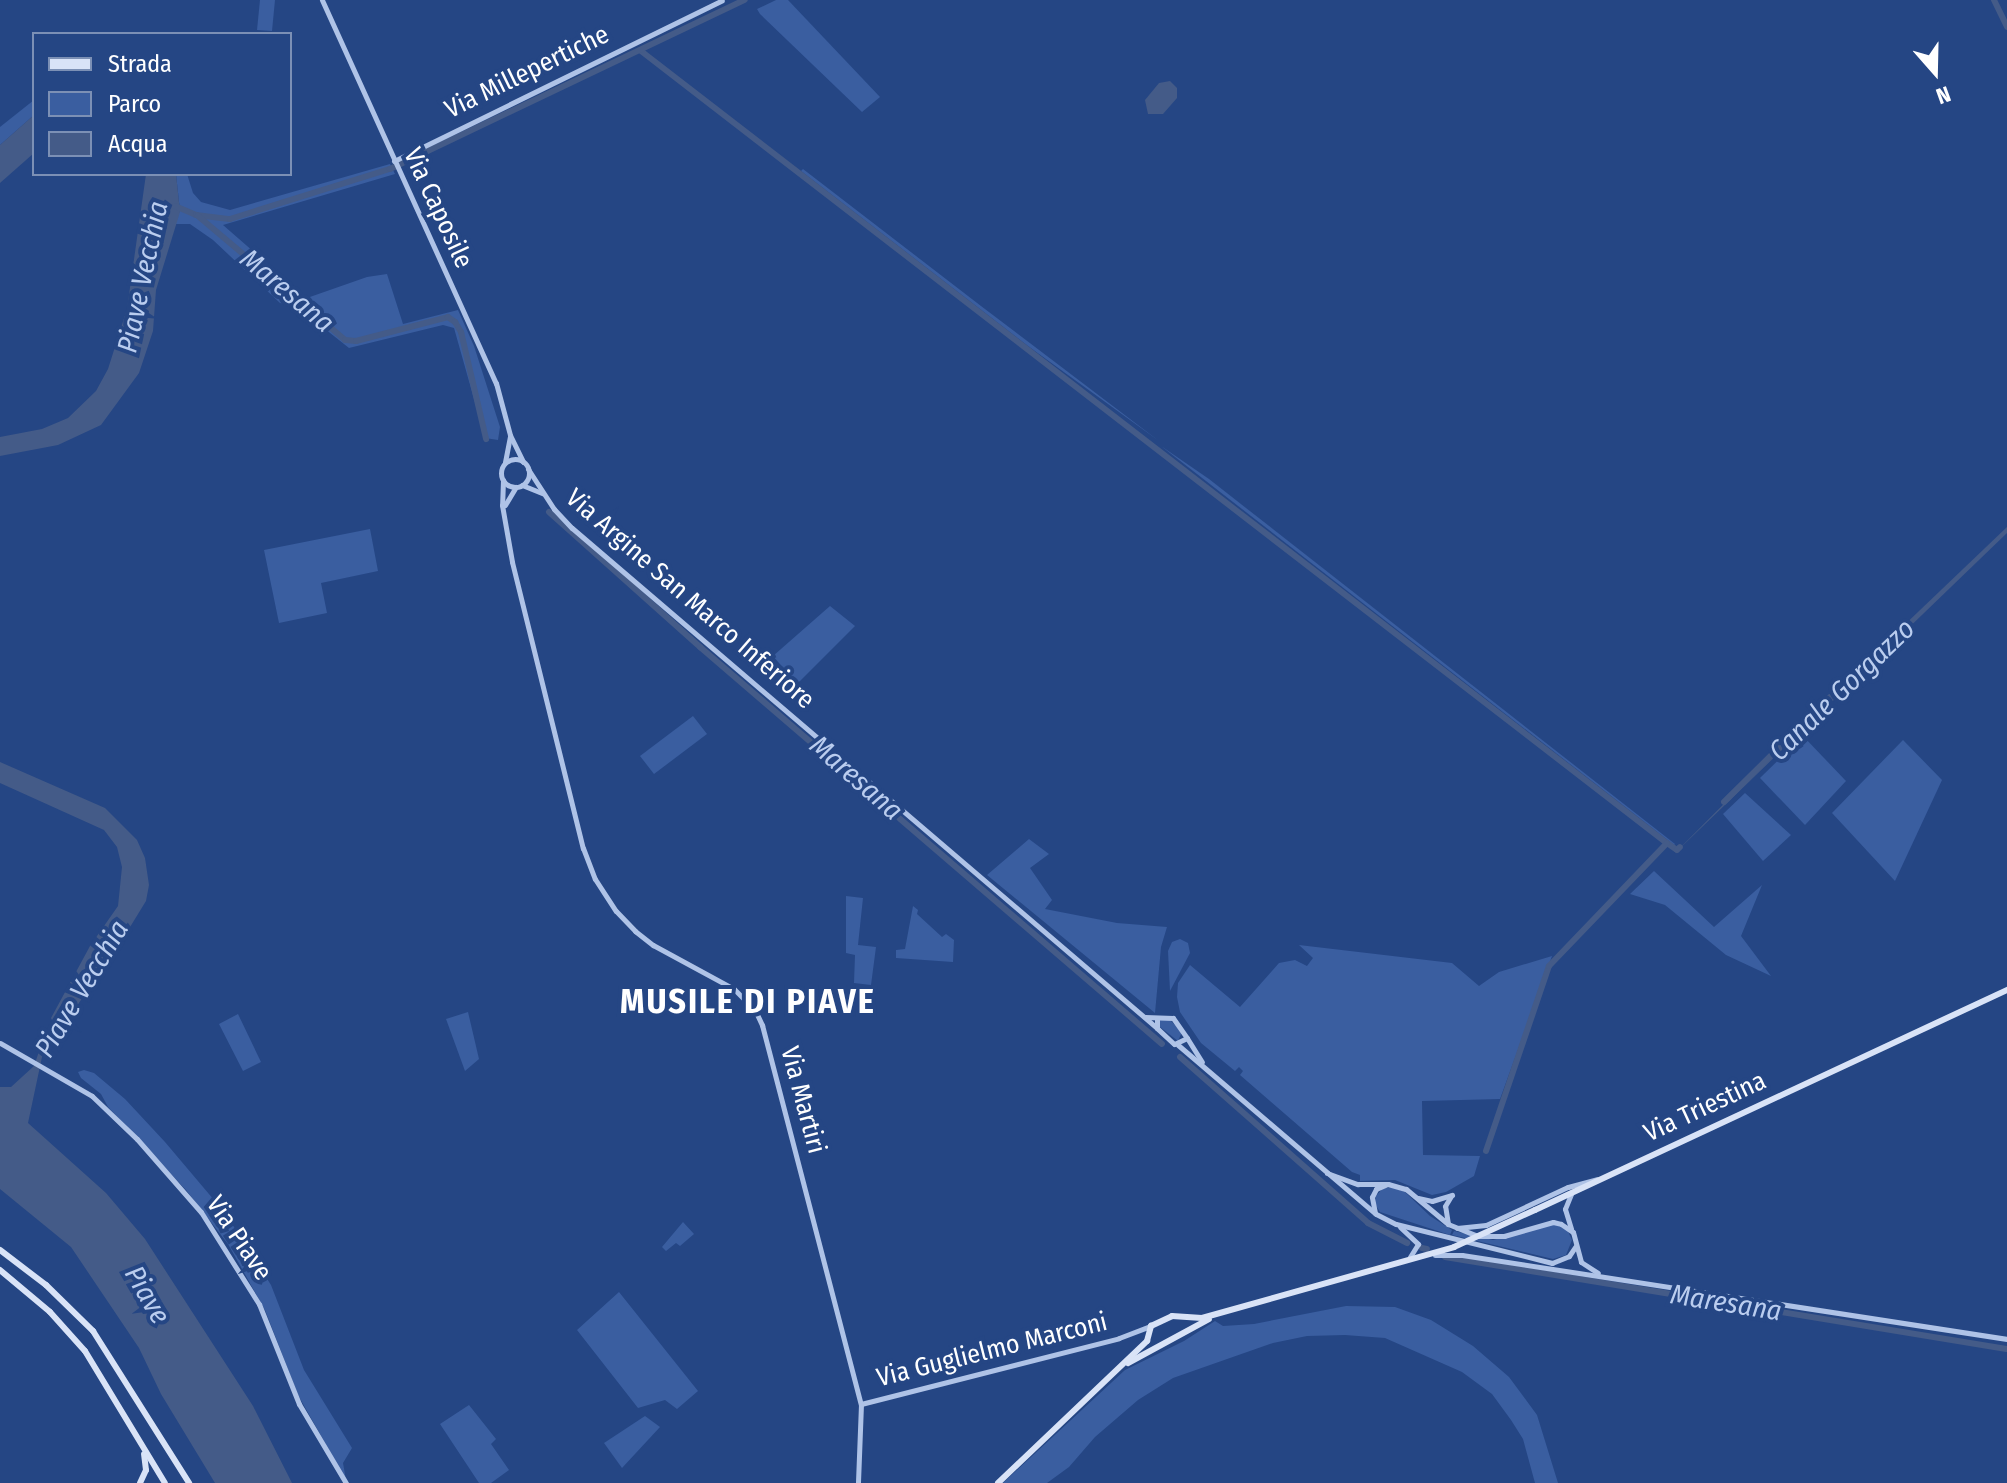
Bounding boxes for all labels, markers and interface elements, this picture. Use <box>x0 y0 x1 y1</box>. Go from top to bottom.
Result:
street label: Via Millepertiche <box>440 19 614 125</box>
legend <box>32 32 292 176</box>
north arrow <box>1895 32 1975 112</box>
text: Strada <box>108 50 172 78</box>
text: N <box>1933 80 1954 110</box>
text: Parco <box>108 90 161 118</box>
text: Acqua <box>108 130 168 158</box>
street label: Via Caposile <box>397 143 479 273</box>
water label: Piave Vecchia <box>111 198 175 356</box>
water label: Maresana <box>233 242 341 340</box>
street label: Via Argine San Marco Inferiore <box>559 482 821 716</box>
water label: Canale Gorgazzo <box>1762 612 1922 768</box>
water label: Maresana <box>803 729 909 827</box>
water label: Piave Vecchia <box>28 914 136 1064</box>
district label: MUSILE DI PIAVE <box>620 982 876 1022</box>
street label: Via Martiri <box>774 1043 832 1157</box>
street label: Via Triestina <box>1639 1065 1771 1149</box>
street label: Via Piave <box>199 1190 279 1286</box>
water label: Piave <box>117 1260 177 1330</box>
water label: Maresana <box>1668 1278 1784 1328</box>
street label: Via Guglielmo Marconi <box>874 1306 1110 1394</box>

